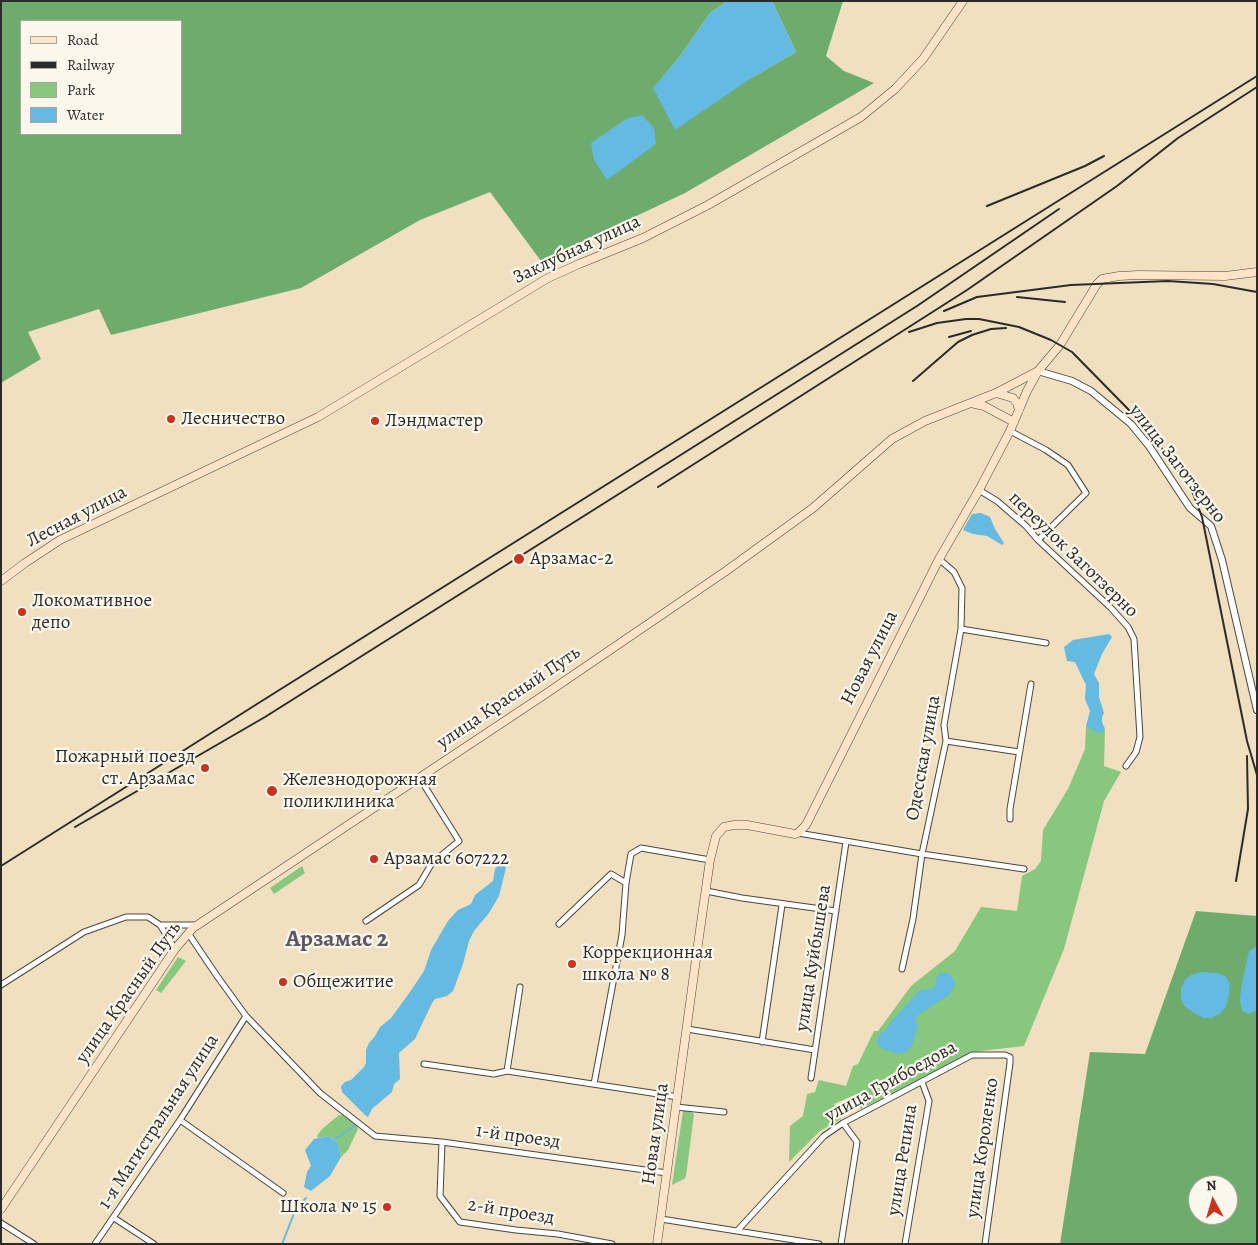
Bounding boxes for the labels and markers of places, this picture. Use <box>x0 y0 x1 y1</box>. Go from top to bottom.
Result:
place label: Лесничество <box>181 408 285 430</box>
place label: Лэндмастер <box>385 410 483 432</box>
marker: Лесничество <box>165 413 177 425</box>
marker: Лэндмастер <box>369 415 381 427</box>
place label: Арзамас-2 <box>530 548 613 570</box>
marker: Арзамас-2 <box>512 552 526 566</box>
place label: Локомативное депо <box>32 590 152 634</box>
marker: Локомативное депо <box>16 606 28 618</box>
place label: Пожарный поезд ст. Арзамас <box>55 746 195 790</box>
marker: Пожарный поезд ст. Арзамас <box>199 762 211 774</box>
place label: Железнодорожная поликлиника <box>283 769 437 813</box>
marker: Железнодорожная поликлиника <box>265 784 279 798</box>
place label: Арзамас 607222 <box>384 848 509 870</box>
marker: Арзамас 607222 <box>368 853 380 865</box>
place label: Коррекционная школа № 8 <box>582 942 713 986</box>
marker: Коррекционная школа № 8 <box>566 958 578 970</box>
place label: Общежитие <box>293 971 394 993</box>
marker: Общежитие <box>277 976 289 988</box>
place label: Школа № 15 <box>279 1196 377 1218</box>
marker: Школа № 15 <box>381 1201 393 1213</box>

